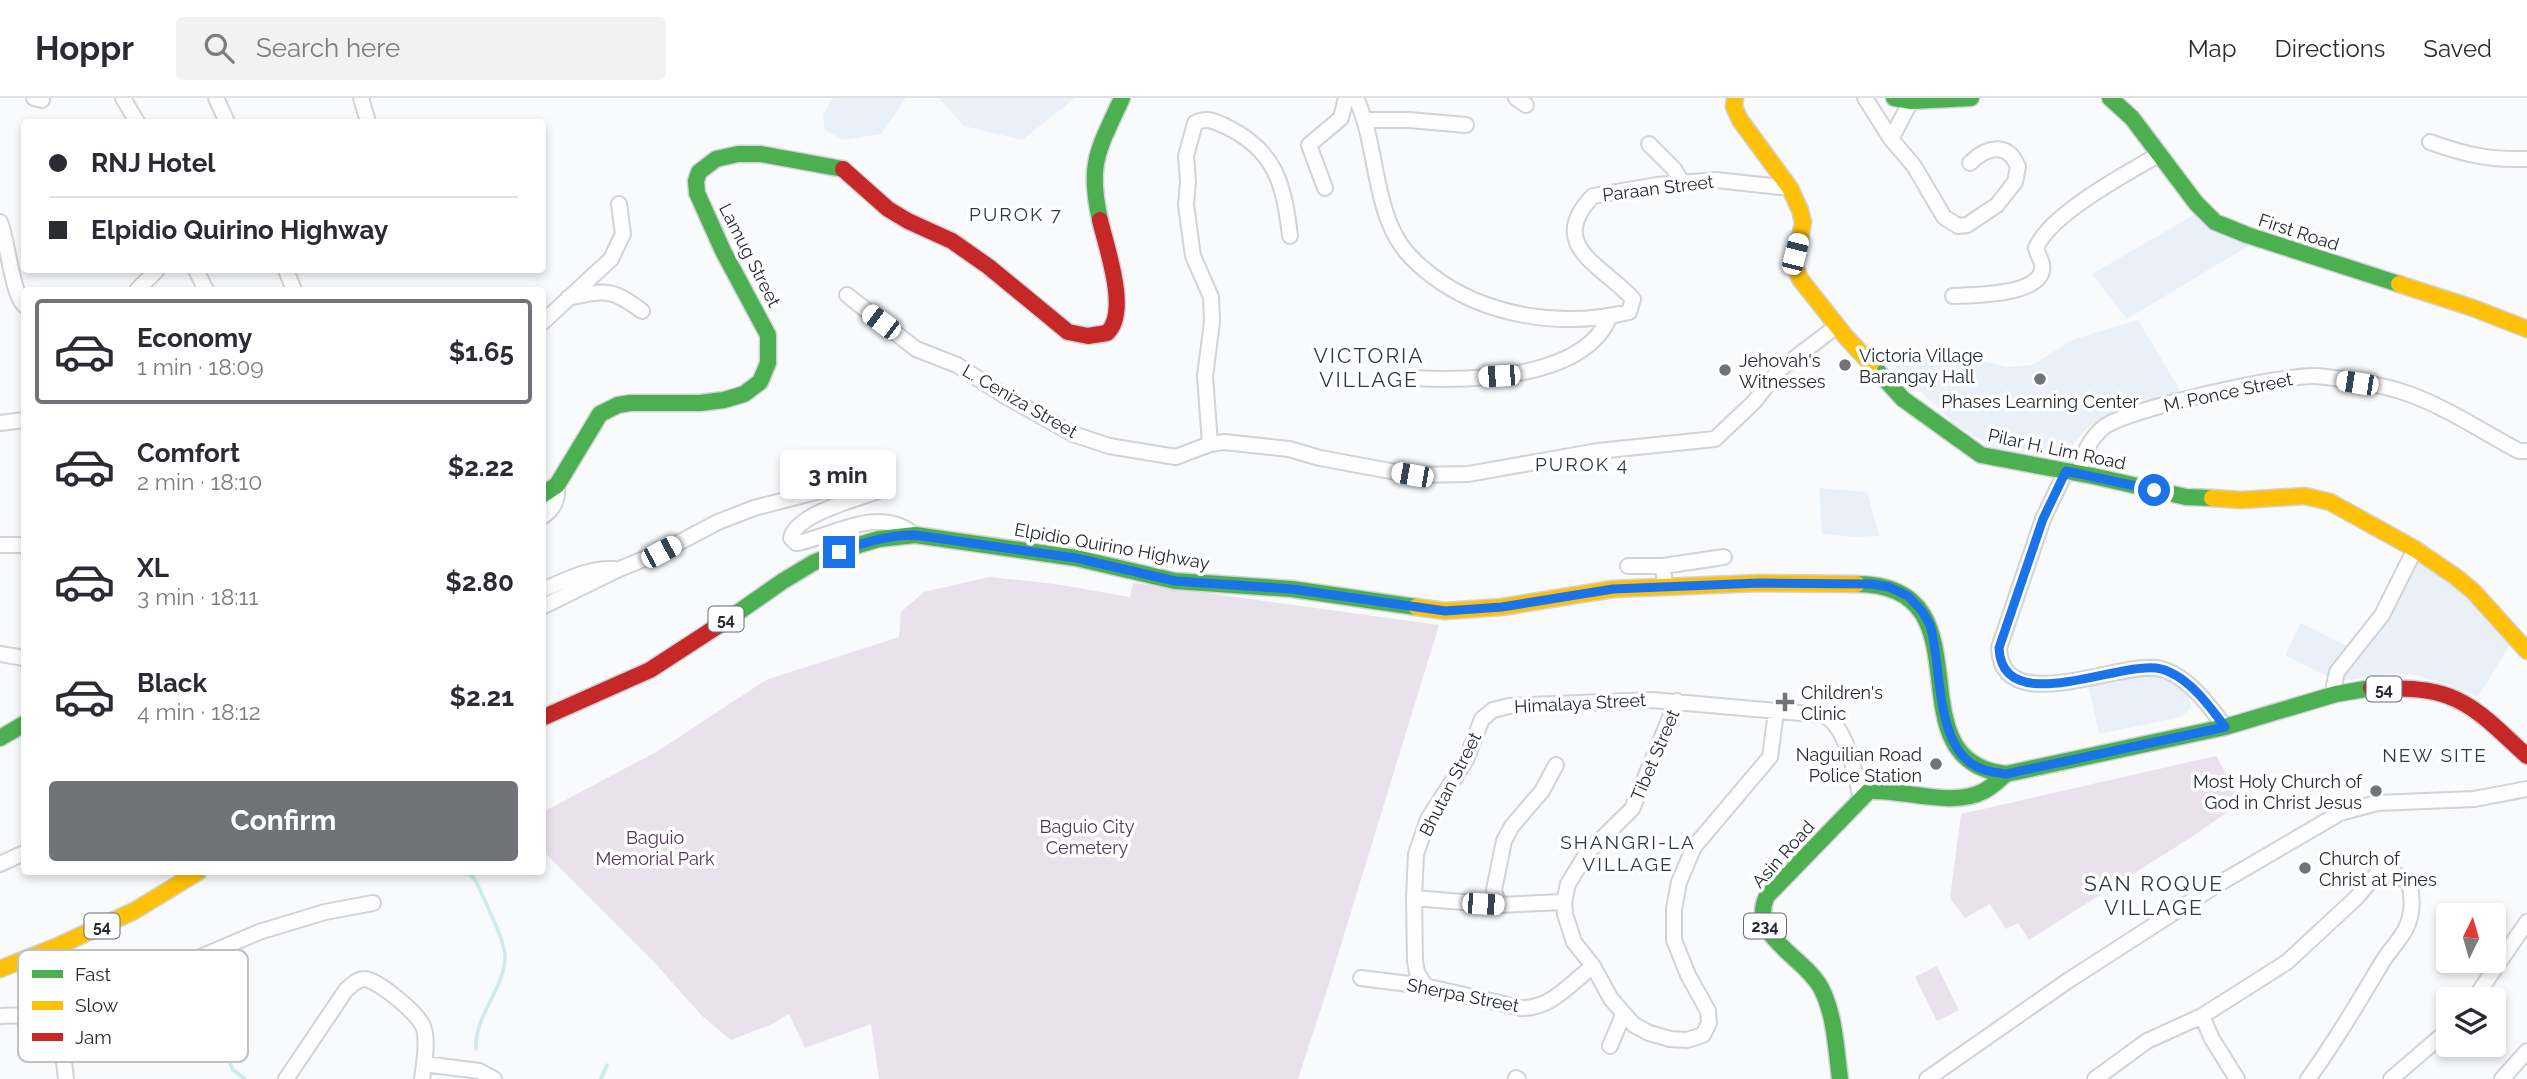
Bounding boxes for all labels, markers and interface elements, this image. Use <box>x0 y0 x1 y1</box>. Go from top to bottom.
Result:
search box <box>176 17 666 80</box>
text: Hoppr <box>35 29 134 68</box>
icon: search <box>200 29 238 67</box>
text: Search here <box>256 33 400 63</box>
text: Map <box>2188 34 2237 63</box>
text: Directions <box>2275 34 2385 63</box>
text: Saved <box>2423 34 2492 63</box>
text: RNJ Hotel <box>91 148 215 178</box>
street label: Paraan Street <box>1601 171 1715 205</box>
street label: Lamug Street <box>715 200 785 310</box>
district label: PUROK 7 <box>969 203 1063 225</box>
street label: First Road <box>2256 209 2342 255</box>
text: Elpidio Quirino Highway <box>91 215 388 245</box>
car <box>1780 231 1811 277</box>
car <box>858 301 905 343</box>
icon: car <box>53 320 116 383</box>
text: Economy <box>137 323 252 353</box>
text: $1.65 <box>449 337 514 367</box>
district label: VICTORIA VILLAGE <box>1313 343 1425 392</box>
place label: Victoria Village Barangay Hall <box>1859 345 1984 387</box>
place label: Jehovah's Witnesses <box>1739 350 1826 392</box>
text: 1 min · 18:09 <box>137 353 264 380</box>
marker: Victoria Village Barangay Hall <box>1837 357 1853 373</box>
street label: L. Ceniza Street <box>959 360 1081 442</box>
marker: Jehovah's Witnesses <box>1717 362 1733 378</box>
car <box>1478 364 1521 388</box>
street label: M. Ponce Street <box>2162 368 2294 416</box>
car <box>2335 369 2380 397</box>
marker: Phases Learning Center <box>2032 371 2048 387</box>
place label: Phases Learning Center <box>1941 391 2140 412</box>
street label: Pilar H. Lim Road <box>1986 424 2128 474</box>
icon: car <box>53 435 116 498</box>
text: Comfort <box>137 438 240 468</box>
callout: 3 min <box>781 450 897 500</box>
text: $2.22 <box>448 452 514 482</box>
district label: PUROK 4 <box>1535 453 1629 475</box>
text: 3 min <box>808 461 868 488</box>
car <box>1390 461 1435 489</box>
text: 2 min · 18:10 <box>137 468 262 495</box>
route start <box>2138 474 2170 506</box>
street label: Elpidio Quirino Highway <box>1013 518 1211 574</box>
car <box>638 533 685 571</box>
route end <box>823 536 855 568</box>
icon: car <box>53 550 116 613</box>
text: XL <box>137 553 169 583</box>
text: $2.80 <box>445 567 514 597</box>
text: 3 min · 18:11 <box>137 583 258 610</box>
road number: 54 <box>708 606 744 632</box>
icon: car <box>53 665 116 728</box>
text: Black <box>137 668 207 698</box>
road number: 54 <box>2366 676 2402 702</box>
text: $2.21 <box>449 682 514 712</box>
place label: Children's Clinic <box>1801 682 1883 724</box>
street label: Himalaya Street <box>1514 689 1646 717</box>
marker: Children's Clinic <box>1775 692 1795 712</box>
text: 4 min · 18:12 <box>137 698 261 725</box>
street label: Tibet Street <box>1626 706 1684 804</box>
street label: Bhutan Street <box>1415 728 1485 840</box>
place label: Naguilian Road Police Station <box>1796 744 1922 786</box>
district label: NEW SITE <box>2382 744 2488 766</box>
marker: Naguilian Road Police Station <box>1928 756 1944 772</box>
place label: Most Holy Church of God in Christ Jesus <box>2193 771 2363 813</box>
button: Confirm <box>49 781 518 861</box>
marker: Most Holy Church of God in Christ Jesus <box>2368 783 2384 799</box>
park label: Baguio City Cemetery <box>1040 816 1135 858</box>
street label: Asin Road <box>1747 816 1819 892</box>
park label: Baguio Memorial Park <box>595 827 715 869</box>
district label: SHANGRI-LA VILLAGE <box>1560 831 1696 875</box>
place label: Church of Christ at Pines <box>2319 848 2437 890</box>
marker: Church of Christ at Pines <box>2297 860 2313 876</box>
district label: SAN ROQUE VILLAGE <box>2084 871 2224 920</box>
car <box>1462 892 1505 916</box>
north arrow <box>2436 903 2506 973</box>
map controls <box>2436 903 2506 1057</box>
road number: 54 <box>84 914 119 939</box>
road number: 234 <box>1744 914 1786 939</box>
legend <box>18 950 248 1062</box>
text: Fast <box>75 963 111 985</box>
street label: Sherpa Street <box>1405 974 1521 1016</box>
button: layers <box>2436 987 2506 1057</box>
text: Slow <box>75 994 119 1016</box>
text: Jam <box>75 1026 112 1048</box>

